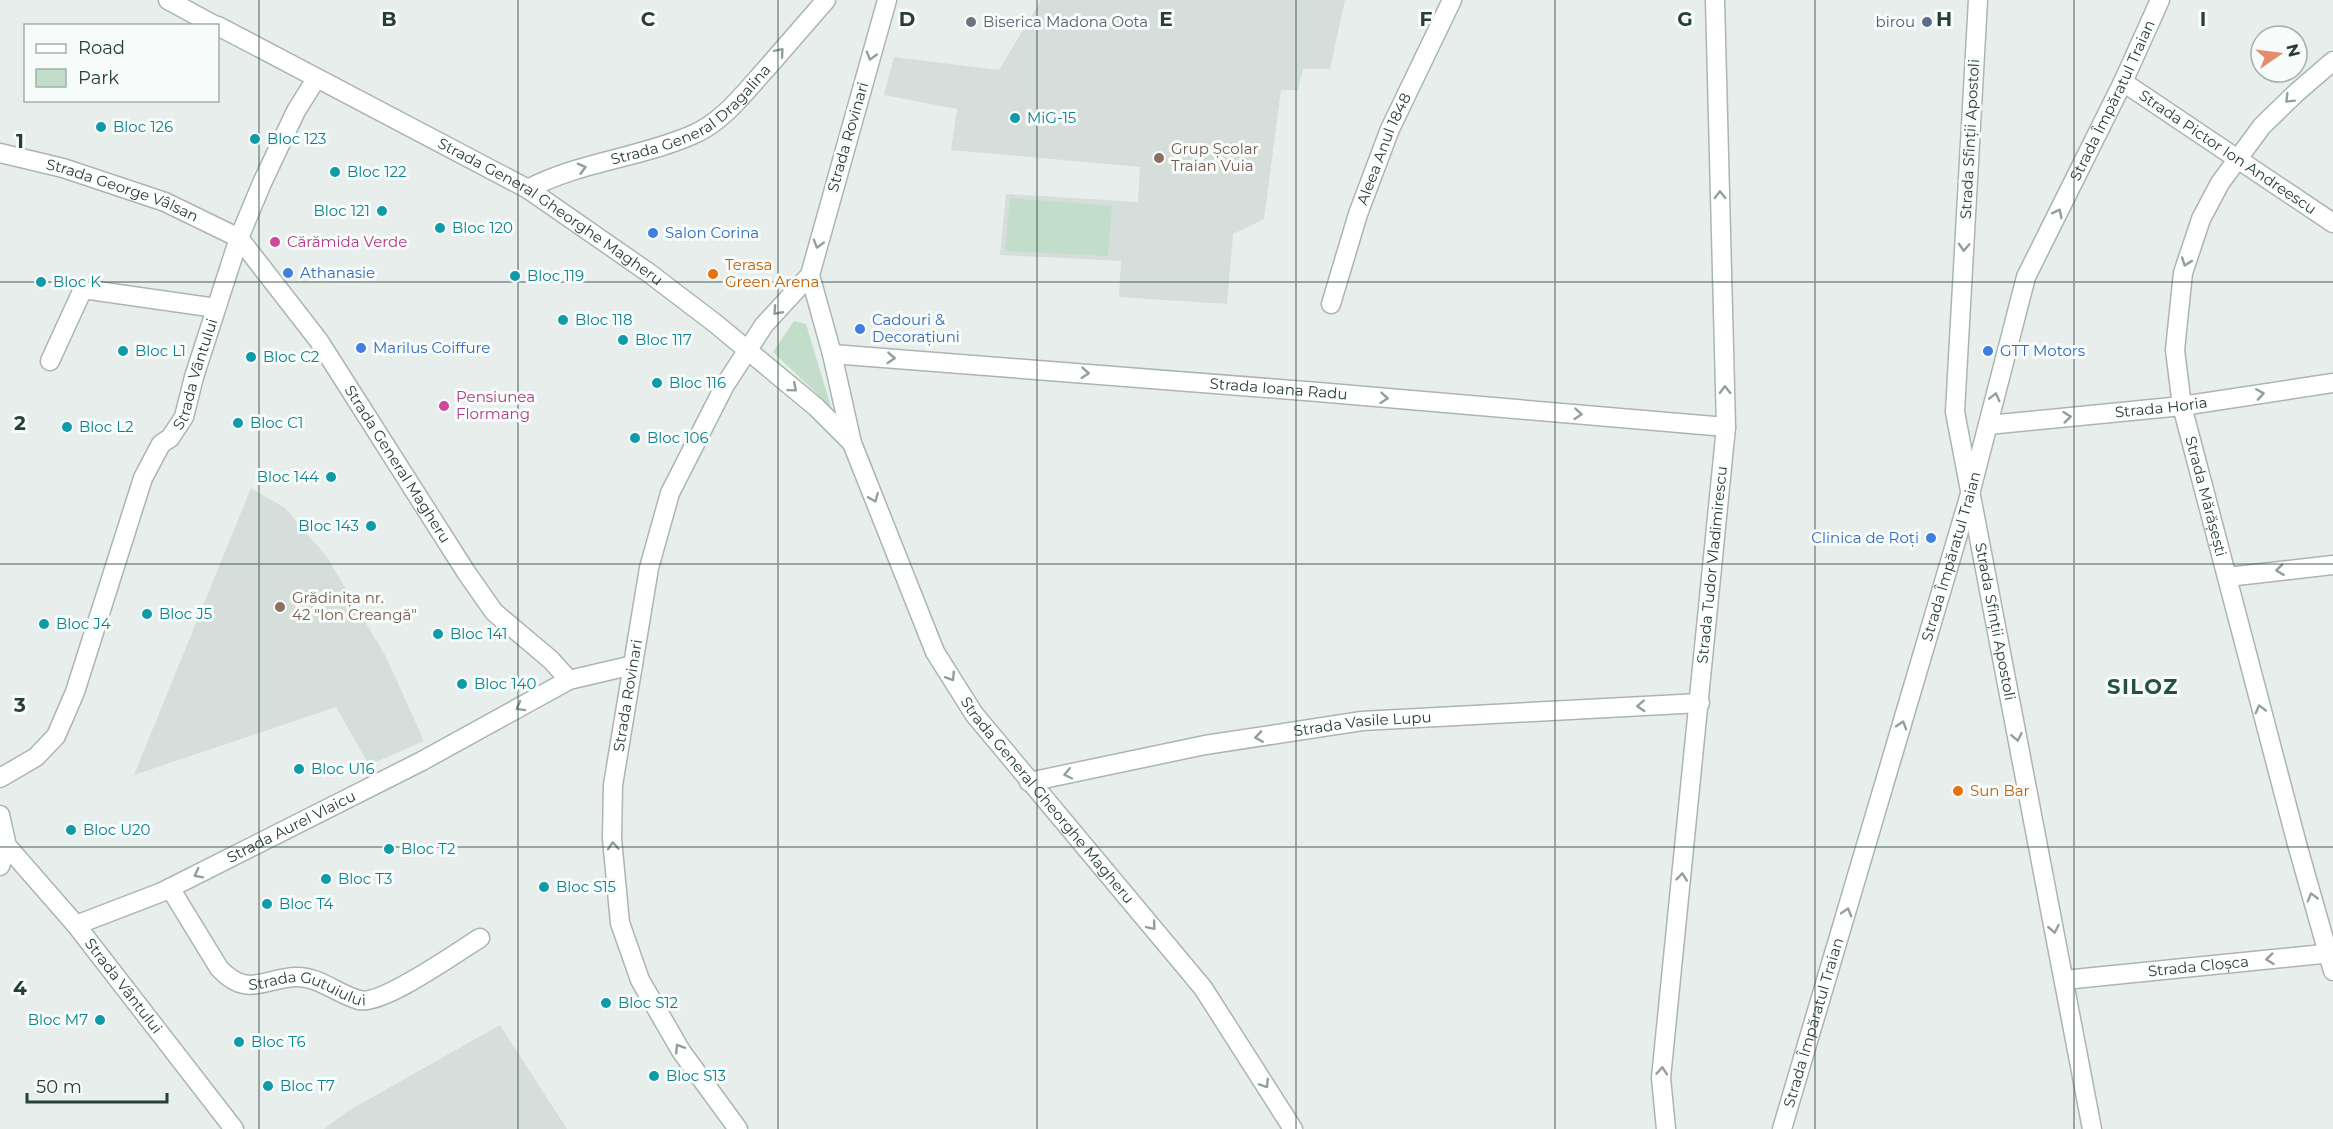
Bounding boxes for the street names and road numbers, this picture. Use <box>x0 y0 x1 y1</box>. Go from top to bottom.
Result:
street label: Strada Împăratul Traian <box>2065 17 2159 184</box>
street label: Strada Sfinții Apostoli <box>1956 59 1984 219</box>
street label: Strada General Dragalina <box>609 60 775 169</box>
street label: Strada Rovinari <box>823 80 872 194</box>
street label: Strada Pictor Ion Andreescu <box>2135 85 2320 218</box>
street label: Aleea Anul 1848 <box>1352 90 1415 207</box>
street label: Strada General Gheorghe Magheru <box>435 133 667 289</box>
street label: Strada George Vâlsan <box>44 154 202 226</box>
street label: Strada Vântului <box>168 316 221 433</box>
street label: Strada Ioana Radu <box>1209 374 1348 403</box>
street label: Strada General Magheru <box>341 381 455 546</box>
street label: Strada Horia <box>2114 392 2209 422</box>
street label: Strada Mărășești <box>2181 434 2231 559</box>
street label: Strada Tudor Vladimirescu <box>1692 465 1731 665</box>
street label: Strada Împăratul Traian <box>1917 469 1984 644</box>
street label: Strada Sfinții Apostoli <box>1971 541 2020 702</box>
street label: Strada Rovinari <box>609 638 646 753</box>
street label: Strada General Gheorghe Magheru <box>957 693 1138 907</box>
street label: Strada Vasile Lupu <box>1292 707 1432 740</box>
street label: Strada Aurel Vlaicu <box>224 786 359 867</box>
street label: Strada Vântului <box>81 934 167 1037</box>
street label: Strada Împăratul Traian <box>1779 935 1847 1110</box>
street label: Strada Cloșca <box>2147 952 2250 981</box>
street label: Strada Gutuiului <box>248 967 366 1010</box>

